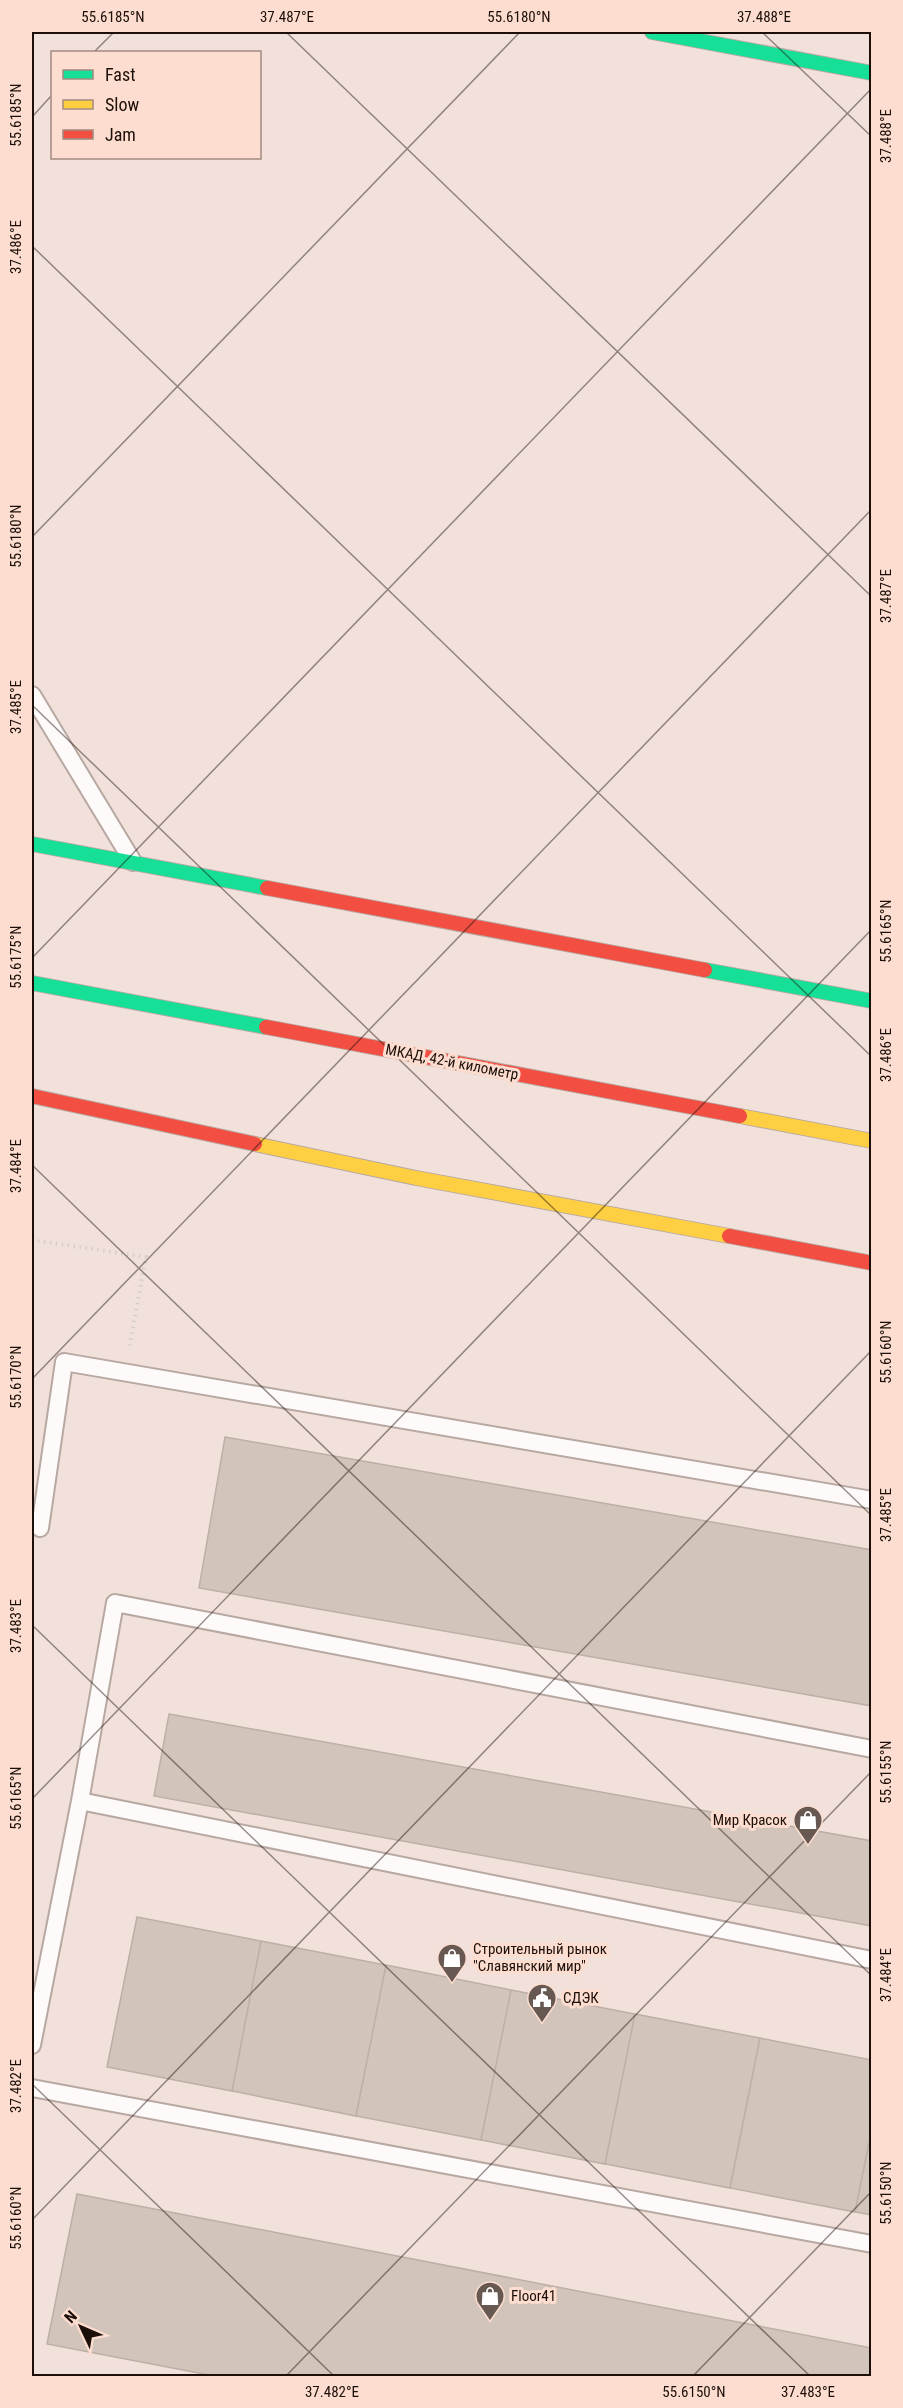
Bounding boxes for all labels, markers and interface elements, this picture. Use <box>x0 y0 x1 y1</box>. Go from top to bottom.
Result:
text: 55.6185°N <box>81 8 145 26</box>
text: 37.487°E <box>260 8 314 26</box>
text: 55.6180°N <box>487 8 551 26</box>
text: 37.488°E <box>737 8 791 26</box>
legend <box>51 51 261 159</box>
text: Fast <box>105 64 136 85</box>
text: 55.6185°N <box>7 83 25 147</box>
text: Slow <box>105 94 140 115</box>
text: 37.488°E <box>877 109 895 163</box>
text: Jam <box>105 124 136 145</box>
text: 37.486°E <box>7 220 25 274</box>
text: 55.6180°N <box>7 504 25 568</box>
text: 37.487°E <box>877 569 895 623</box>
text: 37.485°E <box>7 680 25 734</box>
text: 55.6165°N <box>877 899 895 963</box>
text: 55.6175°N <box>7 925 25 989</box>
text: 37.486°E <box>877 1028 895 1082</box>
street label: МКАД, 42-й километр <box>384 1040 520 1084</box>
text: 37.484°E <box>7 1139 25 1193</box>
text: 55.6160°N <box>877 1320 895 1384</box>
text: 55.6170°N <box>7 1345 25 1409</box>
text: 37.485°E <box>877 1488 895 1542</box>
text: 37.483°E <box>7 1599 25 1653</box>
text: 55.6155°N <box>877 1740 895 1804</box>
text: 55.6165°N <box>7 1766 25 1830</box>
shop icon: Мир Красок <box>792 1804 824 1846</box>
place label: Мир Красок <box>713 1811 787 1829</box>
place label: Строительный рынок "Славянский мир" <box>473 1940 607 1975</box>
shop icon: Строительный рынок "Славянский мир" <box>436 1942 468 1984</box>
text: 37.484°E <box>877 1948 895 2002</box>
public building icon: СДЭК <box>526 1982 558 2024</box>
place label: СДЭК <box>563 1989 599 2007</box>
text: 37.482°E <box>7 2059 25 2113</box>
text: 55.6150°N <box>877 2161 895 2225</box>
text: 55.6160°N <box>7 2186 25 2250</box>
shop icon: Floor41 <box>474 2280 506 2322</box>
place label: Floor41 <box>511 2287 556 2305</box>
north arrow <box>51 2297 111 2357</box>
text: N <box>60 2307 81 2327</box>
text: 37.482°E <box>305 2383 359 2401</box>
text: 55.6150°N <box>662 2383 726 2401</box>
text: 37.483°E <box>781 2383 835 2401</box>

